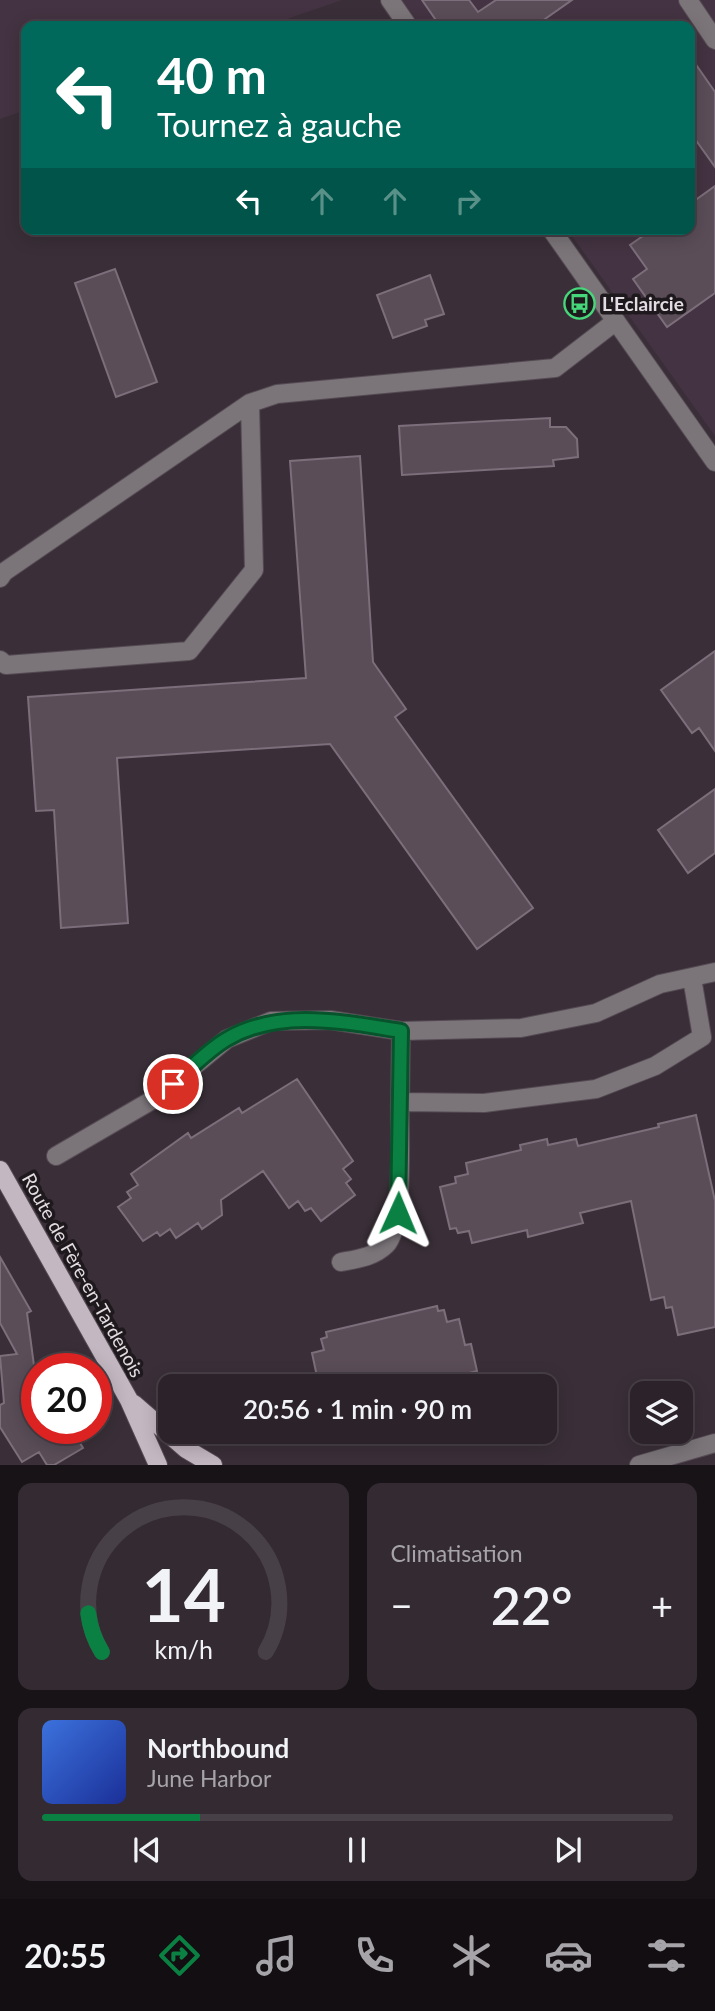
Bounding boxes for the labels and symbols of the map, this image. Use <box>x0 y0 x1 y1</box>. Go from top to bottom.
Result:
bus stop icon: L'Eclaircie <box>562 287 596 321</box>
place label: L'Eclaircie <box>602 292 684 315</box>
pin <box>143 1054 203 1114</box>
street label: Route de Fère-en-Tardenois <box>18 1169 149 1381</box>
position arrow <box>361 1176 435 1250</box>
speed limit sign: 20 <box>21 1353 112 1444</box>

